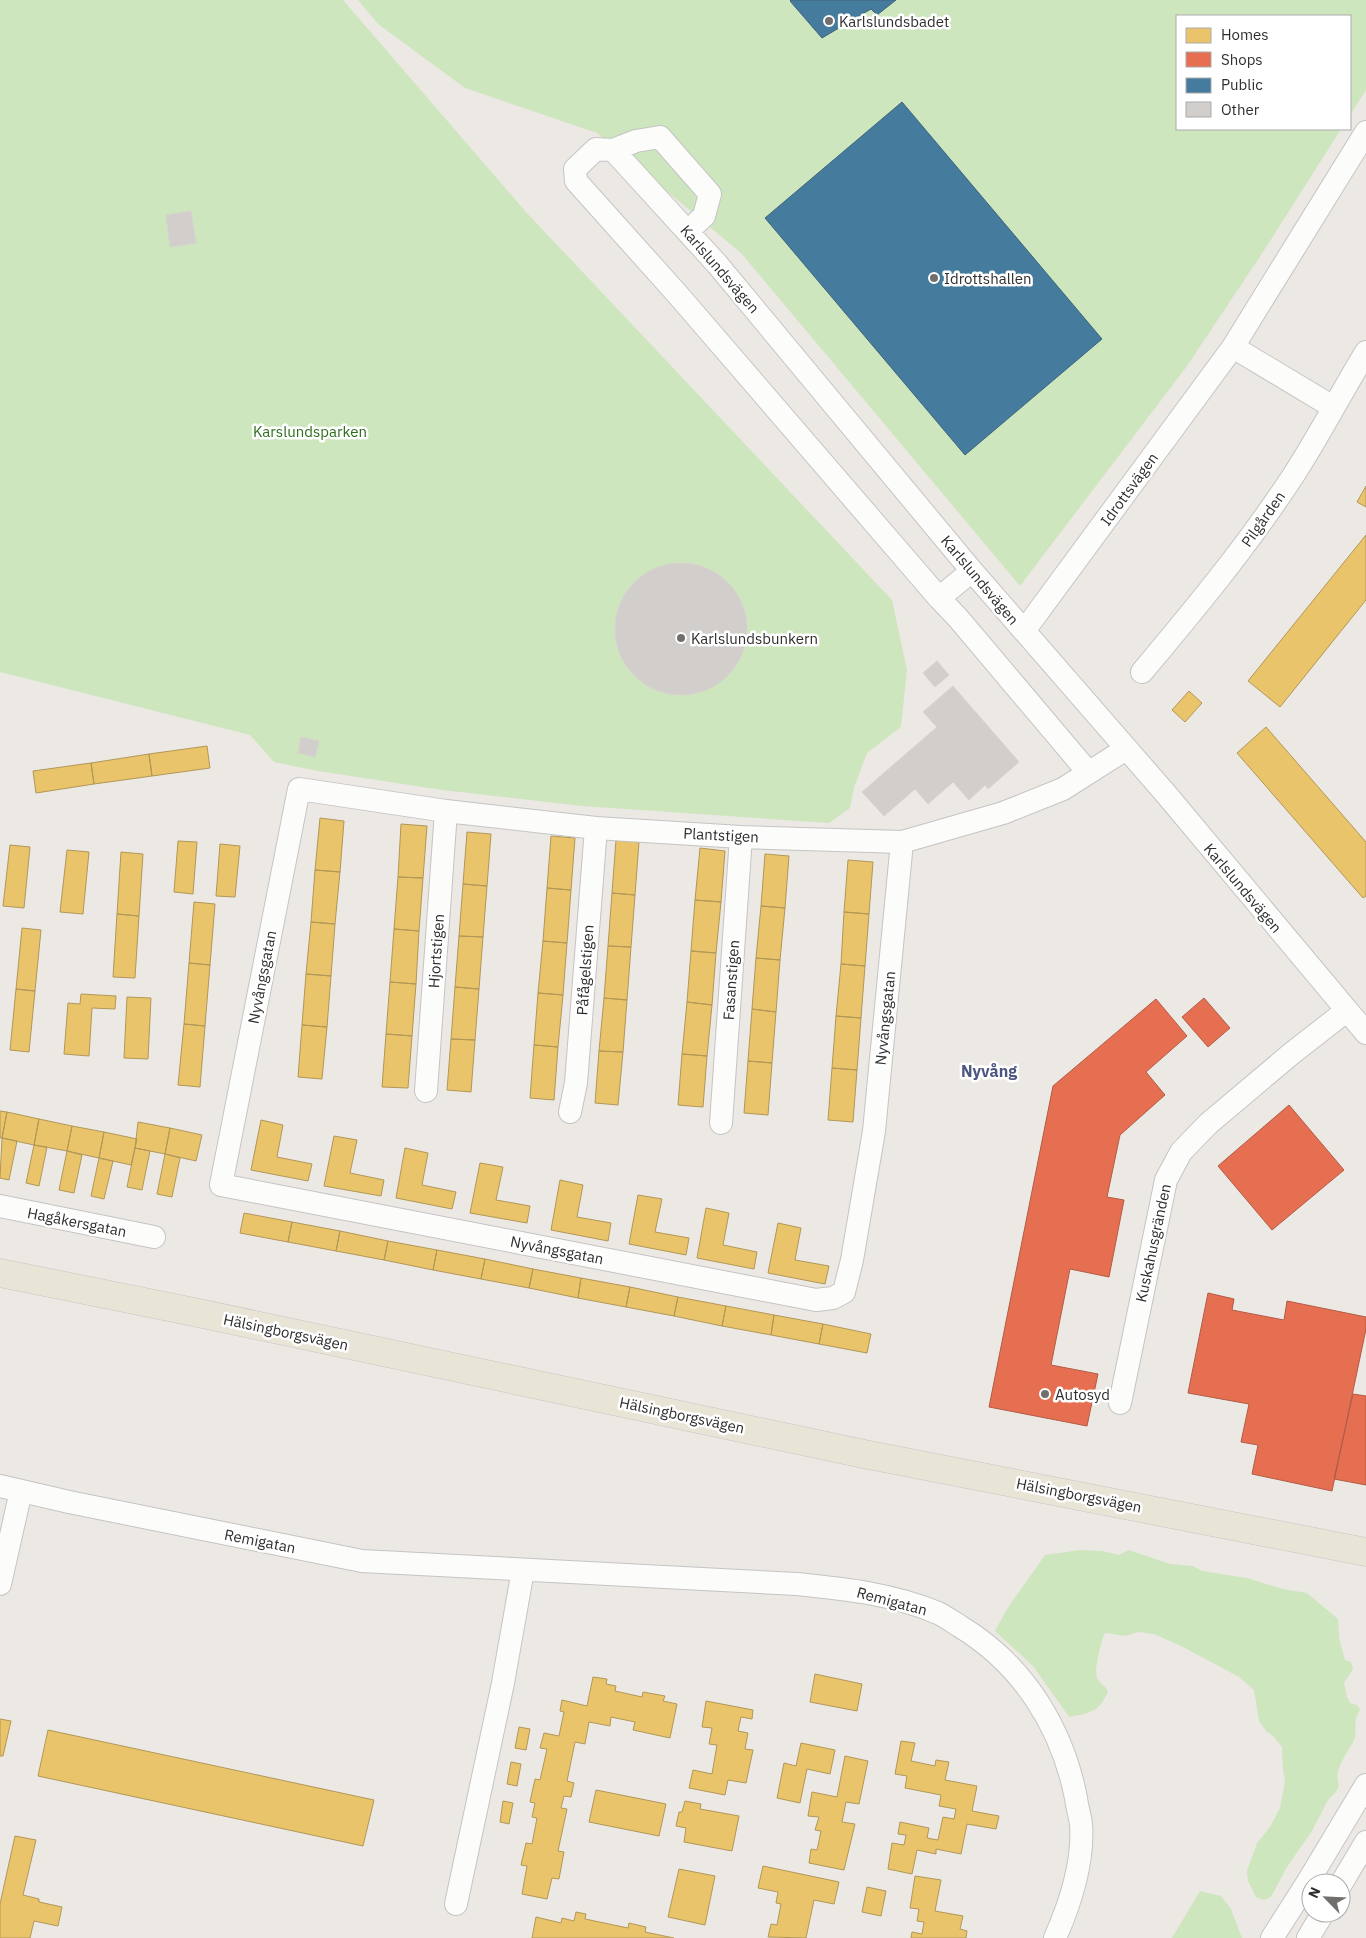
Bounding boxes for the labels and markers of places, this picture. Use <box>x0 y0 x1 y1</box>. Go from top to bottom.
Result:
place label: Karlslundsbadet <box>839 12 949 31</box>
marker: Karlslundsbadet <box>823 15 835 27</box>
place label: Idrottshallen <box>944 269 1032 288</box>
marker: Idrottshallen <box>928 272 940 284</box>
place label: Karlslundsbunkern <box>691 629 818 648</box>
marker: Karlslundsbunkern <box>675 632 687 644</box>
place label: Autosyd <box>1055 1385 1110 1404</box>
marker: Autosyd <box>1039 1388 1051 1400</box>

